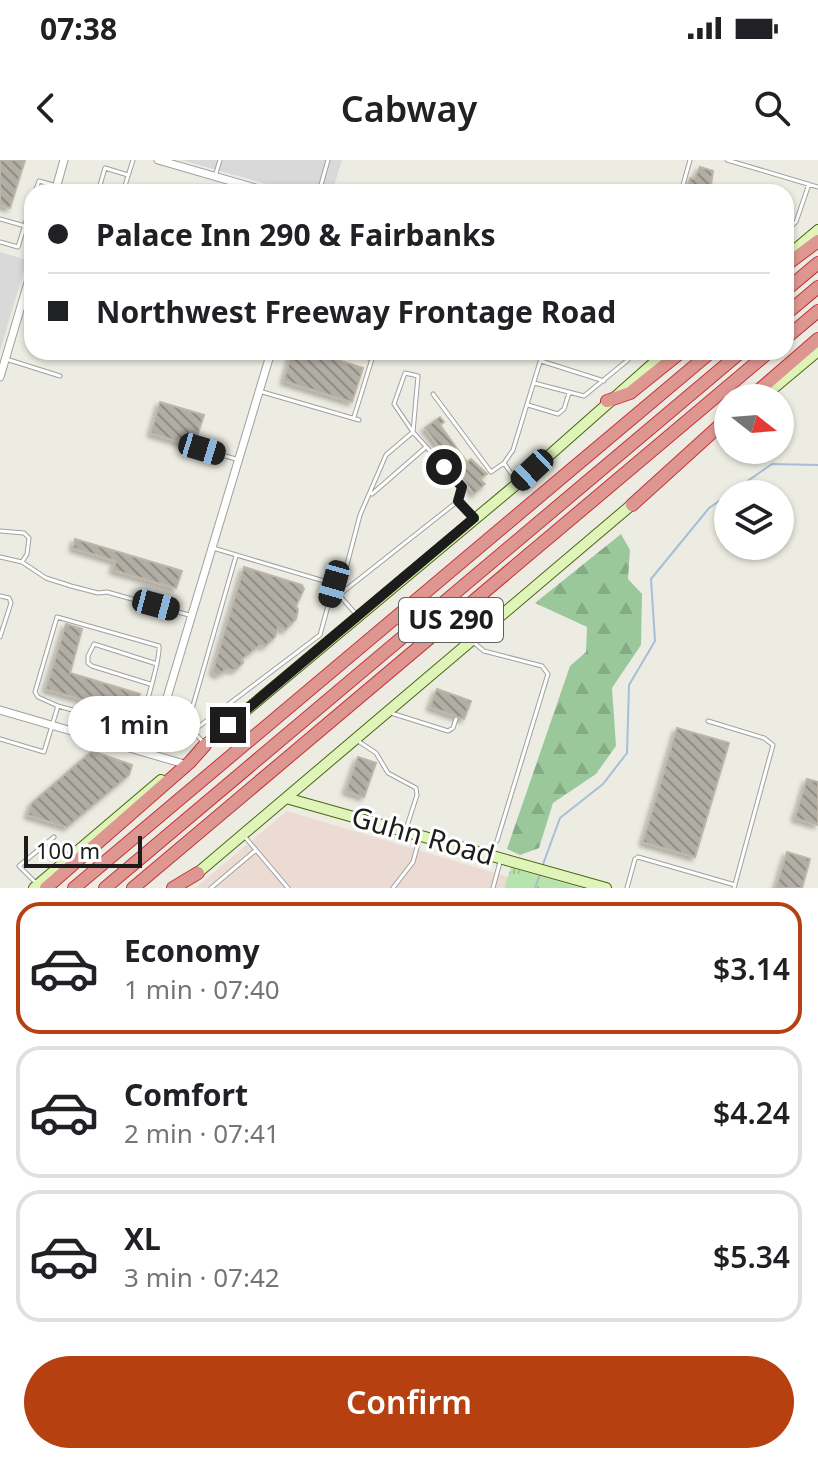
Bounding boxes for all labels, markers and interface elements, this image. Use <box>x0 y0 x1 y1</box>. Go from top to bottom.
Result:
text: 07:38 <box>40 8 117 49</box>
text: Cabway <box>341 84 477 133</box>
icon: back <box>24 86 68 130</box>
icon: search <box>750 86 794 130</box>
text: Palace Inn 290 & Fairbanks <box>96 214 496 255</box>
text: Northwest Freeway Frontage Road <box>96 291 616 332</box>
north arrow <box>714 384 794 464</box>
map controls <box>714 384 794 560</box>
car <box>176 431 228 467</box>
car <box>506 445 558 495</box>
route start <box>426 449 462 485</box>
button: layers <box>714 480 794 560</box>
car <box>316 558 352 610</box>
car <box>130 587 182 623</box>
road number: US 290 <box>399 598 503 642</box>
callout: 1 min <box>68 697 200 753</box>
text: 1 min <box>99 706 169 742</box>
route end <box>210 707 246 743</box>
street label: Guhn Road <box>347 797 499 874</box>
scale bar <box>24 832 142 868</box>
text: 100 m <box>36 835 100 865</box>
text: Economy <box>124 930 260 971</box>
icon: car <box>28 932 100 1004</box>
text: $3.14 <box>713 948 790 989</box>
text: 1 min · 07:40 <box>124 971 280 1007</box>
text: Comfort <box>124 1074 248 1115</box>
icon: car <box>28 1076 100 1148</box>
text: $4.24 <box>713 1092 790 1133</box>
text: 2 min · 07:41 <box>124 1115 280 1151</box>
text: XL <box>124 1218 161 1259</box>
icon: car <box>28 1220 100 1292</box>
text: $5.34 <box>713 1236 790 1277</box>
text: 3 min · 07:42 <box>124 1259 280 1295</box>
button: Confirm <box>24 1356 794 1448</box>

